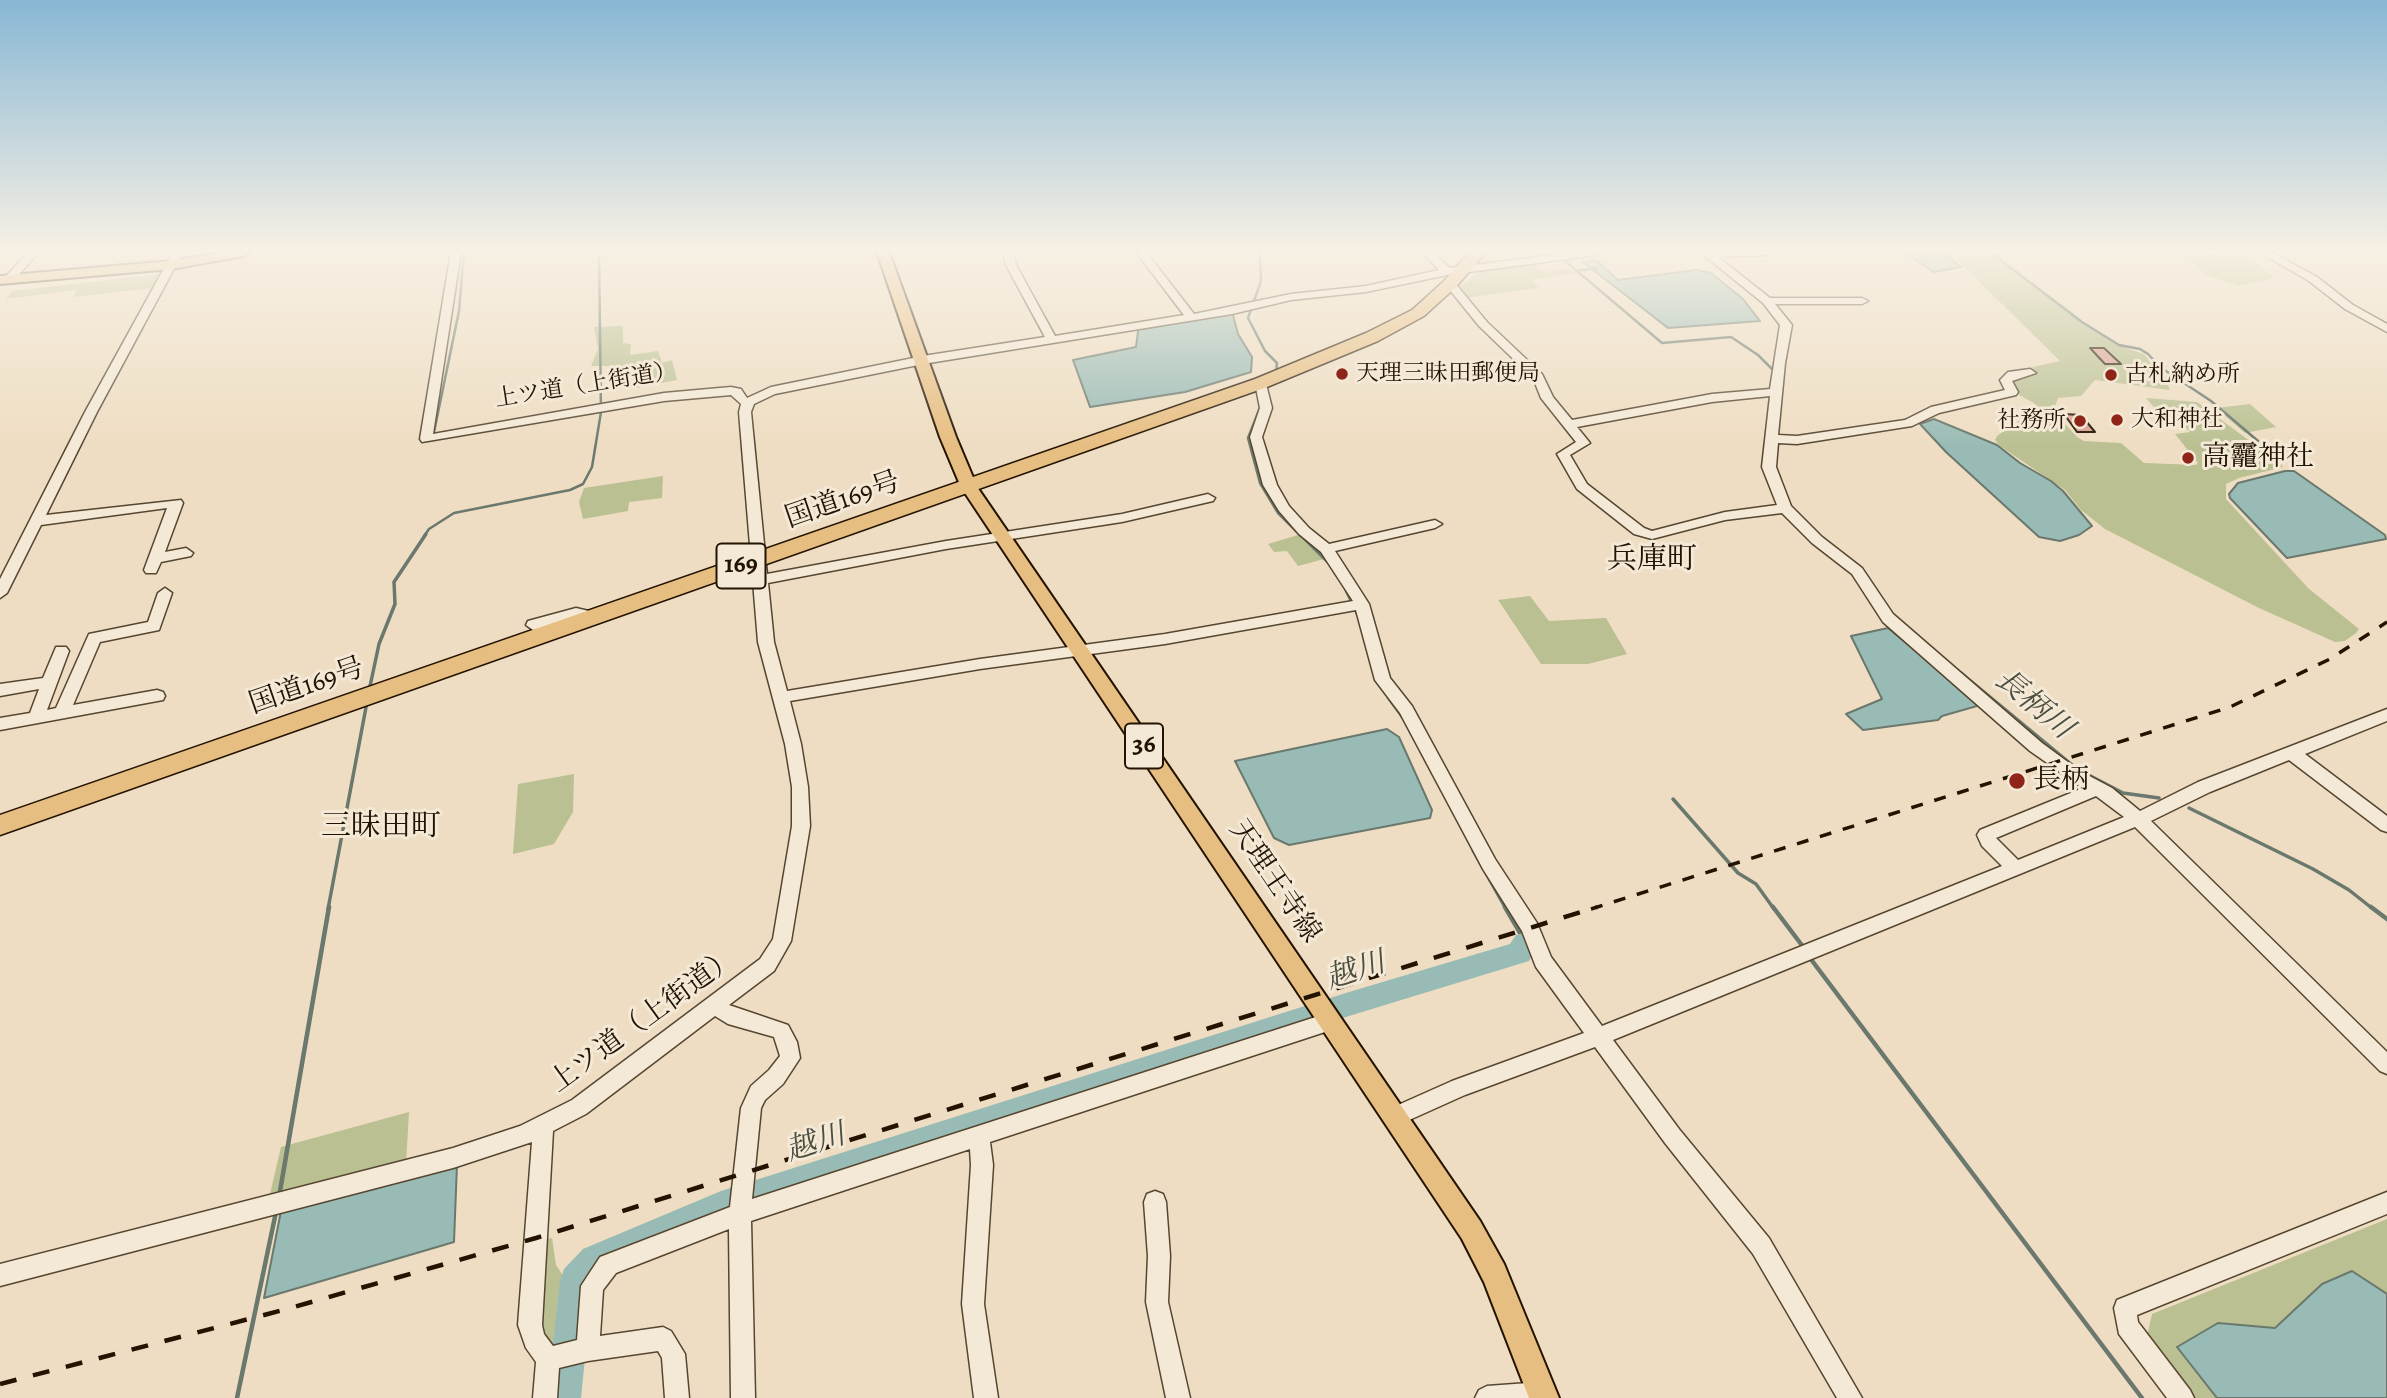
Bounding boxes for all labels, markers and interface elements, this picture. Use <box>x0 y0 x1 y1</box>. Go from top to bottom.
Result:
street label: 上ツ道（上街道） <box>493 358 679 414</box>
place label: 天理三昧田郵便局 <box>1356 360 1540 388</box>
place label: 古札納め所 <box>2125 361 2240 389</box>
marker: 天理三昧田郵便局 <box>1334 366 1350 382</box>
marker: 古札納め所 <box>2103 367 2119 383</box>
place label: 大和神社 <box>2131 406 2223 434</box>
place label: 社務所 <box>1997 407 2066 435</box>
marker: 大和神社 <box>2109 412 2125 428</box>
marker: 社務所 <box>2072 413 2088 429</box>
place label: 高龗神社 <box>2202 441 2314 475</box>
marker: 高龗神社 <box>2180 450 2196 466</box>
street label: 国道169号 <box>781 466 905 536</box>
district label: 兵庫町 <box>1607 543 1697 579</box>
road number: 169 <box>716 544 766 588</box>
street label: 国道169号 <box>245 652 369 722</box>
water label: 長柄川 <box>1987 662 2079 748</box>
road number: 36 <box>1125 724 1163 768</box>
place label: 長柄 <box>2033 764 2089 798</box>
marker: 長柄 <box>2007 771 2027 791</box>
district label: 三昧田町 <box>321 810 441 846</box>
street label: 天理王寺線 <box>1221 815 1327 949</box>
street label: 上ツ道（上街道） <box>544 942 744 1100</box>
water label: 越川 <box>1322 946 1390 998</box>
water label: 越川 <box>782 1118 850 1170</box>

